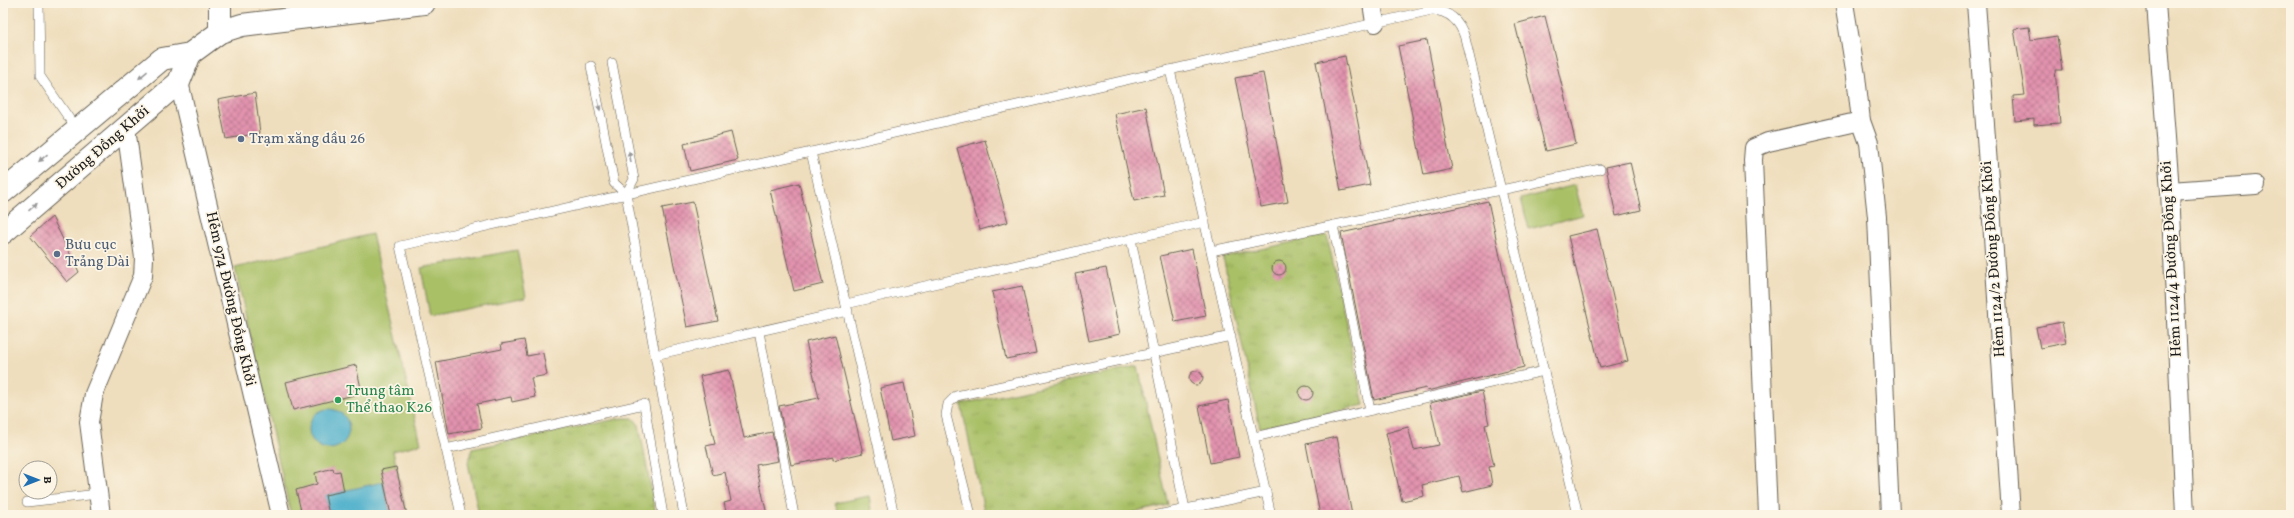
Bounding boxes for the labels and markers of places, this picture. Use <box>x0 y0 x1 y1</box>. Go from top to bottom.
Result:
place label: Trạm xăng dầu 26 <box>249 129 365 150</box>
marker: Trạm xăng dầu 26 <box>236 134 246 144</box>
place label: Bưu cục Trảng Dài <box>65 235 130 273</box>
marker: Bưu cục Trảng Dài <box>52 249 62 259</box>
place label: Trung tâm Thể thao K26 <box>346 381 432 419</box>
marker: Trung tâm Thể thao K26 <box>333 395 343 405</box>

